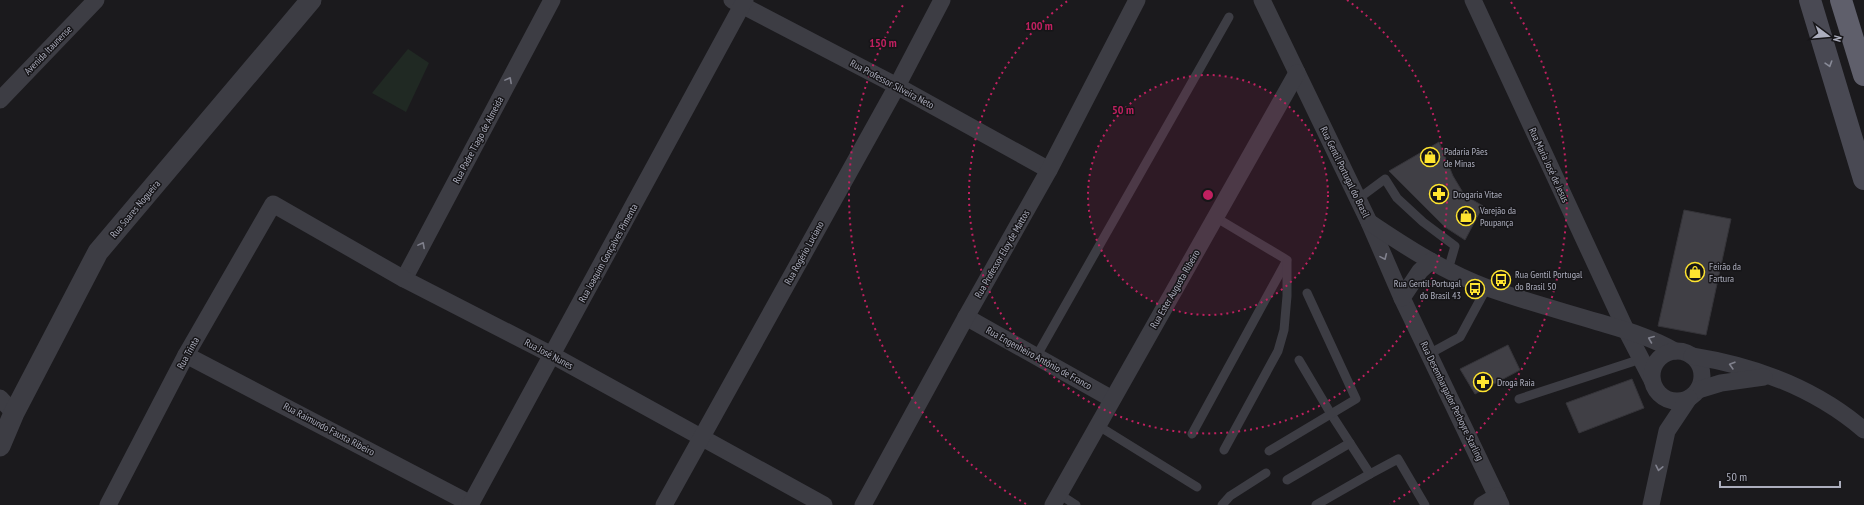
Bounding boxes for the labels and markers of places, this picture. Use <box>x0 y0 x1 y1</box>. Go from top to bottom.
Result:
place label: Padaria Pães de Minas <box>1444 145 1488 170</box>
shop icon: Padaria Pães de Minas <box>1419 146 1441 168</box>
pharmacy icon: Drogaria Vitae <box>1428 183 1450 205</box>
centre of rings <box>1201 188 1215 202</box>
place label: Drogaria Vitae <box>1453 188 1502 201</box>
place label: Varejão da Poupança <box>1479 204 1516 229</box>
shop icon: Varejão da Poupança <box>1455 205 1477 227</box>
place label: Feirão da Fartura <box>1709 260 1741 285</box>
shop icon: Feirão da Fartura <box>1684 261 1706 283</box>
place label: Rua Gentil Portugal do Brasil 50 <box>1515 268 1583 293</box>
bus stop icon: Rua Gentil Portugal do Brasil 50 <box>1490 269 1512 291</box>
place label: Rua Gentil Portugal do Brasil 43 <box>1394 277 1462 302</box>
bus stop icon: Rua Gentil Portugal do Brasil 43 <box>1464 278 1486 300</box>
pharmacy icon: Droga Raia <box>1472 371 1494 393</box>
place label: Droga Raia <box>1497 376 1535 389</box>

